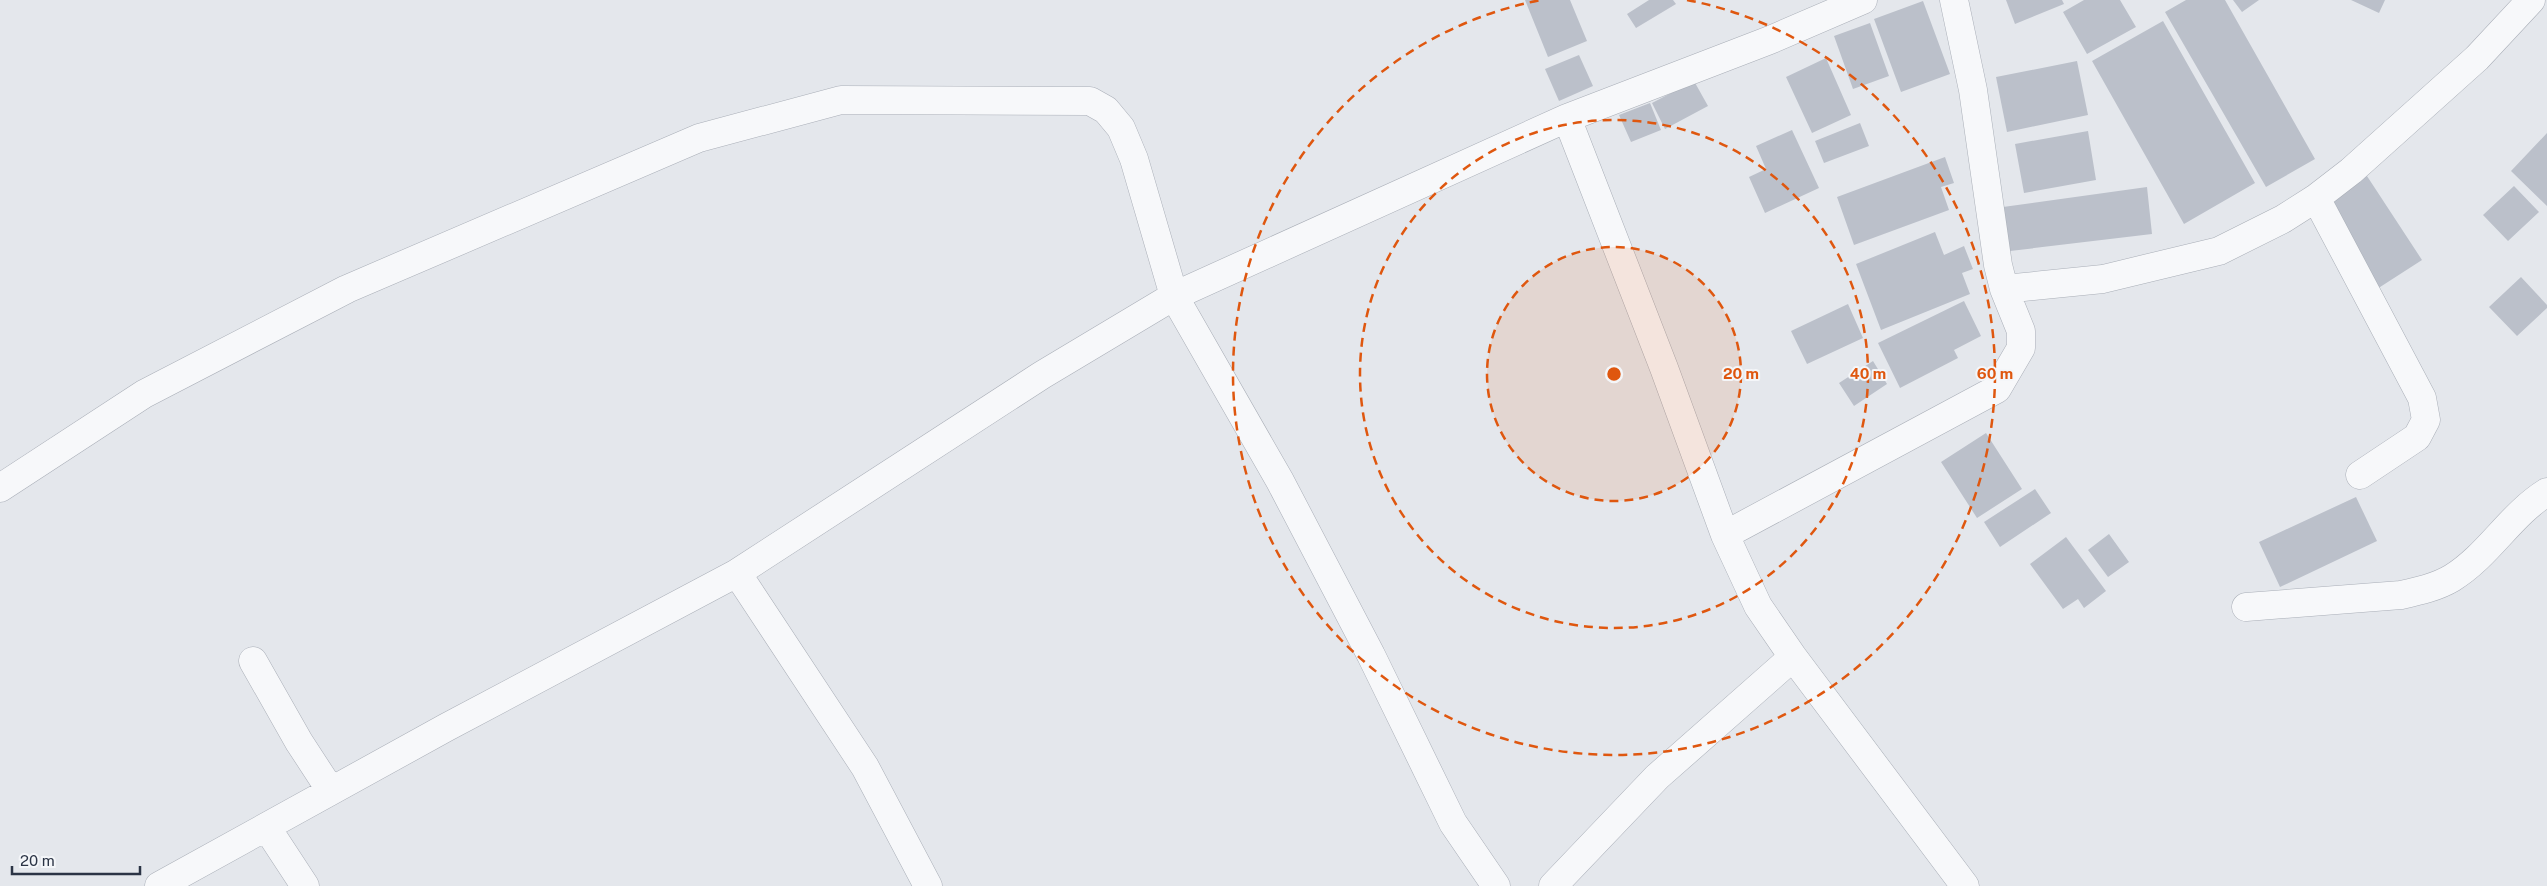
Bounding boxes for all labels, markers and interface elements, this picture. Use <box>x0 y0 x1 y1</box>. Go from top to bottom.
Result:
centre of rings <box>1605 365 1623 383</box>
text: 20 m <box>1723 365 1759 382</box>
text: 40 m <box>1850 365 1886 382</box>
text: 60 m <box>1977 365 2013 382</box>
scale bar <box>12 844 140 876</box>
text: 20 m <box>20 852 55 869</box>

